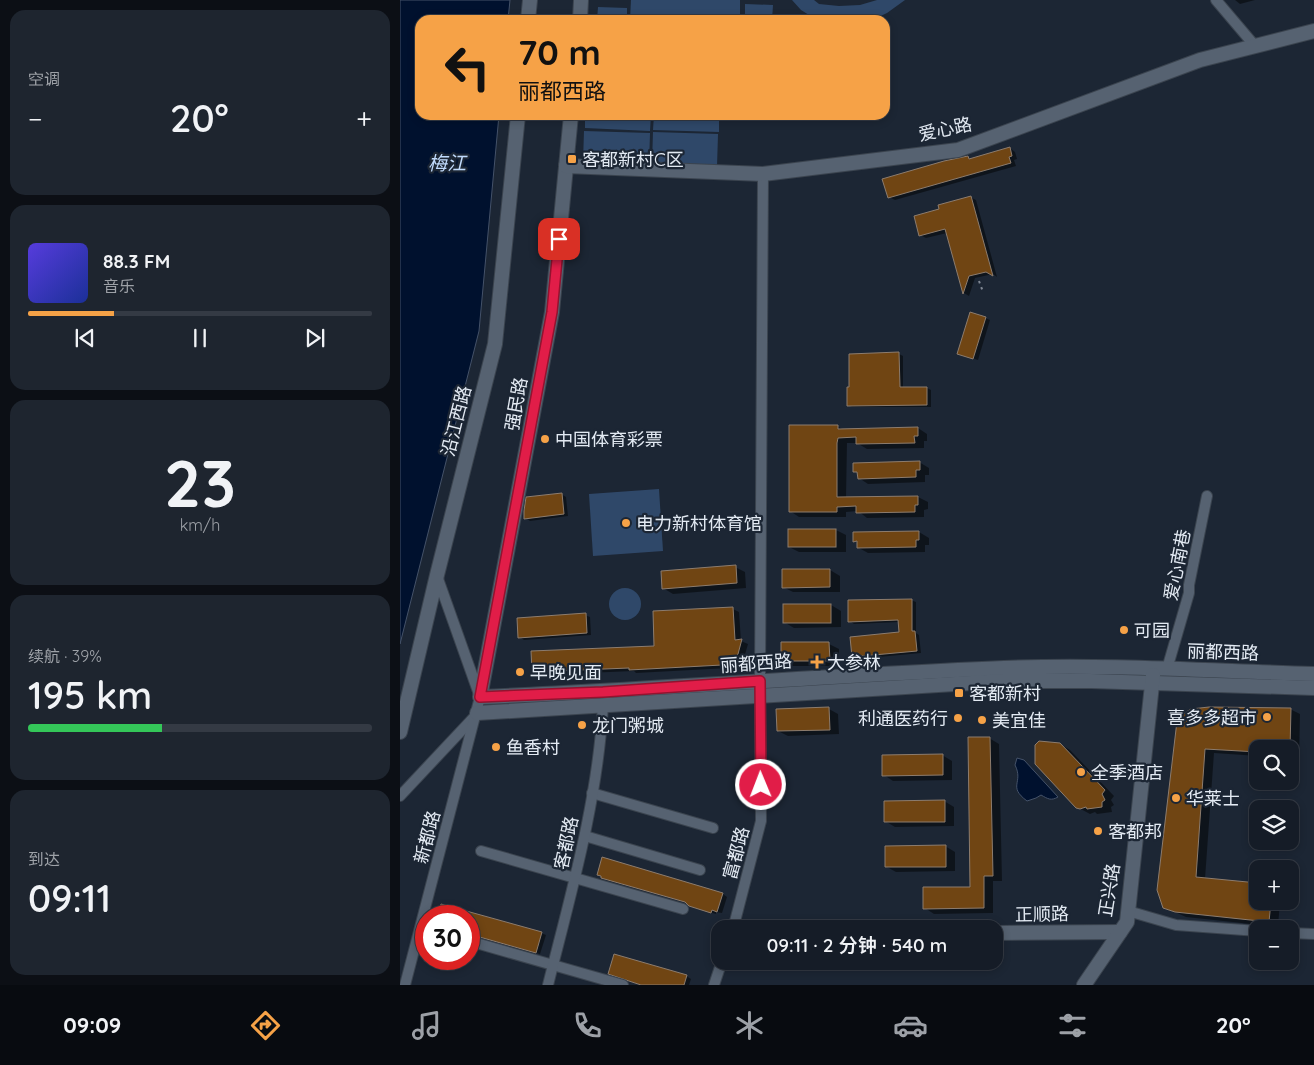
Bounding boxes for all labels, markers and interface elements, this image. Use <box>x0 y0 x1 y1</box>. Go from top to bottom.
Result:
text: 70 m <box>518 30 601 74</box>
icon: left <box>435 35 500 100</box>
text: 空调 <box>28 69 60 89</box>
text: 丽都西路 <box>518 77 606 105</box>
text: 20° <box>170 94 229 142</box>
text: − <box>28 101 43 136</box>
text: + <box>356 101 372 136</box>
street label: 爱心路 <box>916 112 974 146</box>
place label: 客都新村C区 <box>582 148 684 171</box>
water label: 梅江 <box>428 151 468 175</box>
marker: 客都新村C区 <box>566 153 578 165</box>
pin <box>538 218 580 260</box>
icon: arrive <box>545 225 573 253</box>
text: 88.3 FM <box>103 249 170 273</box>
text: 音乐 <box>103 276 135 296</box>
icon: previous <box>71 324 99 352</box>
icon: pause <box>186 324 214 352</box>
icon: next <box>301 324 329 352</box>
street label: 强民路 <box>500 375 532 433</box>
street label: 沿江西路 <box>436 383 476 459</box>
place label: 中国体育彩票 <box>555 428 663 451</box>
marker: 中国体育彩票 <box>539 433 551 445</box>
text: 23 <box>164 442 236 523</box>
place label: 电力新村体育馆 <box>636 512 762 535</box>
text: km/h <box>180 515 220 535</box>
marker: 电力新村体育馆 <box>620 517 632 529</box>
street label: 爱心南巷 <box>1159 527 1195 603</box>
place label: 可园 <box>1134 619 1170 642</box>
marker: 可园 <box>1118 624 1130 636</box>
street label: 丽都西路 <box>1187 639 1259 665</box>
text: 续航 · 39% <box>28 646 102 666</box>
street label: 丽都西路 <box>719 649 793 677</box>
place label: 大参林 <box>827 651 881 674</box>
marker: 大参林 <box>811 656 823 668</box>
place label: 早晚见面 <box>530 661 602 684</box>
marker: 早晚见面 <box>514 666 526 678</box>
text: 195 km <box>28 671 152 719</box>
place label: 客都新村 <box>969 682 1041 705</box>
marker: 客都新村 <box>953 687 965 699</box>
place label: 喜多多超市 <box>1167 706 1257 729</box>
place label: 利通医药行 <box>858 707 948 730</box>
place label: 美宜佳 <box>992 709 1046 732</box>
marker: 喜多多超市 <box>1261 711 1273 723</box>
marker: 利通医药行 <box>952 712 964 724</box>
place label: 龙门粥城 <box>592 714 664 737</box>
marker: 美宜佳 <box>976 714 988 726</box>
marker: 龙门粥城 <box>576 719 588 731</box>
place label: 鱼香村 <box>506 736 560 759</box>
map controls <box>1249 740 1299 970</box>
button: search <box>1249 740 1299 790</box>
marker: 鱼香村 <box>490 741 502 753</box>
position arrow <box>734 758 786 810</box>
place label: 全季酒店 <box>1091 761 1163 784</box>
marker: 全季酒店 <box>1075 766 1087 778</box>
place label: 华莱士 <box>1186 787 1240 810</box>
marker: 华莱士 <box>1170 792 1182 804</box>
button: layers <box>1249 800 1299 850</box>
street label: 新都路 <box>409 808 445 866</box>
street label: 客都路 <box>549 814 583 872</box>
place label: 客都邦 <box>1108 820 1162 843</box>
street label: 富都路 <box>718 824 754 882</box>
marker: 客都邦 <box>1092 825 1104 837</box>
text: 到达 <box>28 849 60 869</box>
button: + <box>1249 860 1299 910</box>
street label: 正兴路 <box>1093 862 1125 918</box>
text: 09:11 <box>28 874 111 922</box>
street label: 正顺路 <box>1015 902 1069 926</box>
speed limit sign: 30 <box>415 905 480 970</box>
button: − <box>1249 920 1299 970</box>
text: 09:11 · 2 分钟 · 540 m <box>767 933 947 957</box>
icon: directions <box>248 1008 283 1043</box>
icon: music <box>409 1008 444 1043</box>
icon: phone <box>570 1008 605 1043</box>
icon: climate <box>732 1008 767 1043</box>
icon: car <box>893 1008 928 1043</box>
icon: filters <box>1055 1008 1090 1043</box>
text: 09:09 <box>63 1011 121 1039</box>
text: 20° <box>1216 1011 1251 1039</box>

